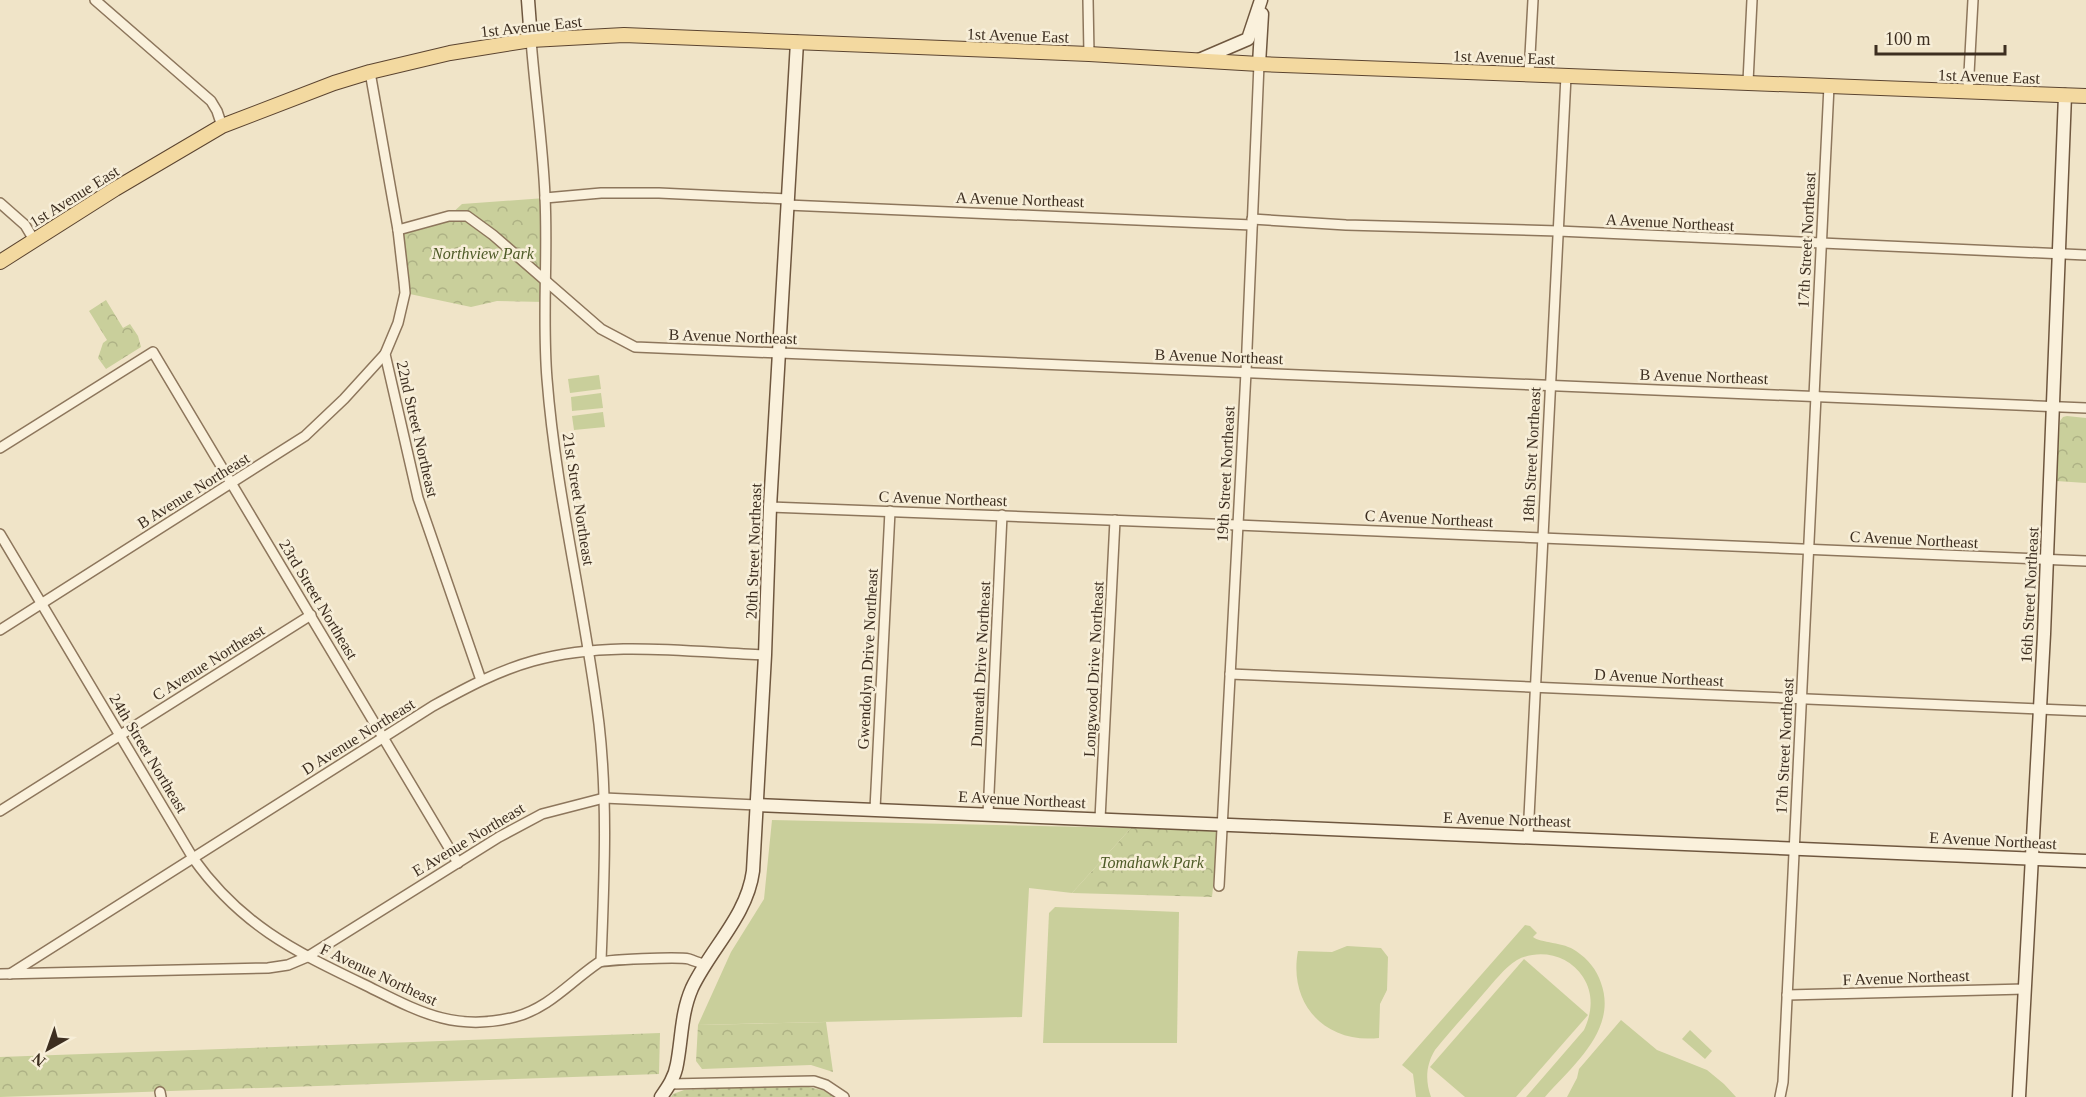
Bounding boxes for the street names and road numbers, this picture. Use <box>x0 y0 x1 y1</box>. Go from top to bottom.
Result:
street label: 1st Avenue East <box>479 13 583 40</box>
street label: 1st Avenue East <box>967 25 1070 46</box>
street label: 1st Avenue East <box>1453 47 1556 68</box>
street label: 1st Avenue East <box>1938 66 2041 87</box>
street label: 1st Avenue East <box>27 162 122 231</box>
street label: 17th Street Northeast <box>1794 171 1819 308</box>
street label: A Avenue Northeast <box>955 189 1085 210</box>
street label: A Avenue Northeast <box>1605 211 1735 234</box>
street label: B Avenue Northeast <box>668 326 798 347</box>
street label: B Avenue Northeast <box>1154 346 1284 367</box>
street label: 22nd Street Northeast <box>394 359 442 500</box>
street label: B Avenue Northeast <box>1639 366 1769 387</box>
street label: 18th Street Northeast <box>1519 386 1544 523</box>
street label: 19th Street Northeast <box>1213 405 1238 542</box>
street label: 21st Street Northeast <box>560 431 597 567</box>
street label: B Avenue Northeast <box>134 449 253 532</box>
street label: 20th Street Northeast <box>743 482 764 619</box>
street label: C Avenue Northeast <box>878 488 1008 509</box>
street label: C Avenue Northeast <box>1364 507 1494 530</box>
street label: 16th Street Northeast <box>2017 526 2042 663</box>
street label: C Avenue Northeast <box>1849 528 1979 551</box>
street label: 23rd Street Northeast <box>276 536 361 663</box>
street label: Gwendolyn Drive Northeast <box>854 568 882 750</box>
street label: Dunreath Drive Northeast <box>968 580 993 747</box>
street label: Longwood Drive Northeast <box>1080 580 1108 757</box>
street label: C Avenue Northeast <box>149 621 268 704</box>
street label: D Avenue Northeast <box>1594 666 1725 689</box>
street label: 17th Street Northeast <box>1772 677 1797 814</box>
street label: 24th Street Northeast <box>106 691 191 816</box>
street label: D Avenue Northeast <box>299 695 418 778</box>
street label: E Avenue Northeast <box>958 788 1087 811</box>
street label: E Avenue Northeast <box>409 799 528 880</box>
street label: E Avenue Northeast <box>1443 809 1572 830</box>
street label: E Avenue Northeast <box>1929 829 2058 852</box>
street label: F Avenue Northeast <box>318 940 440 1009</box>
street label: F Avenue Northeast <box>1842 967 1970 988</box>

